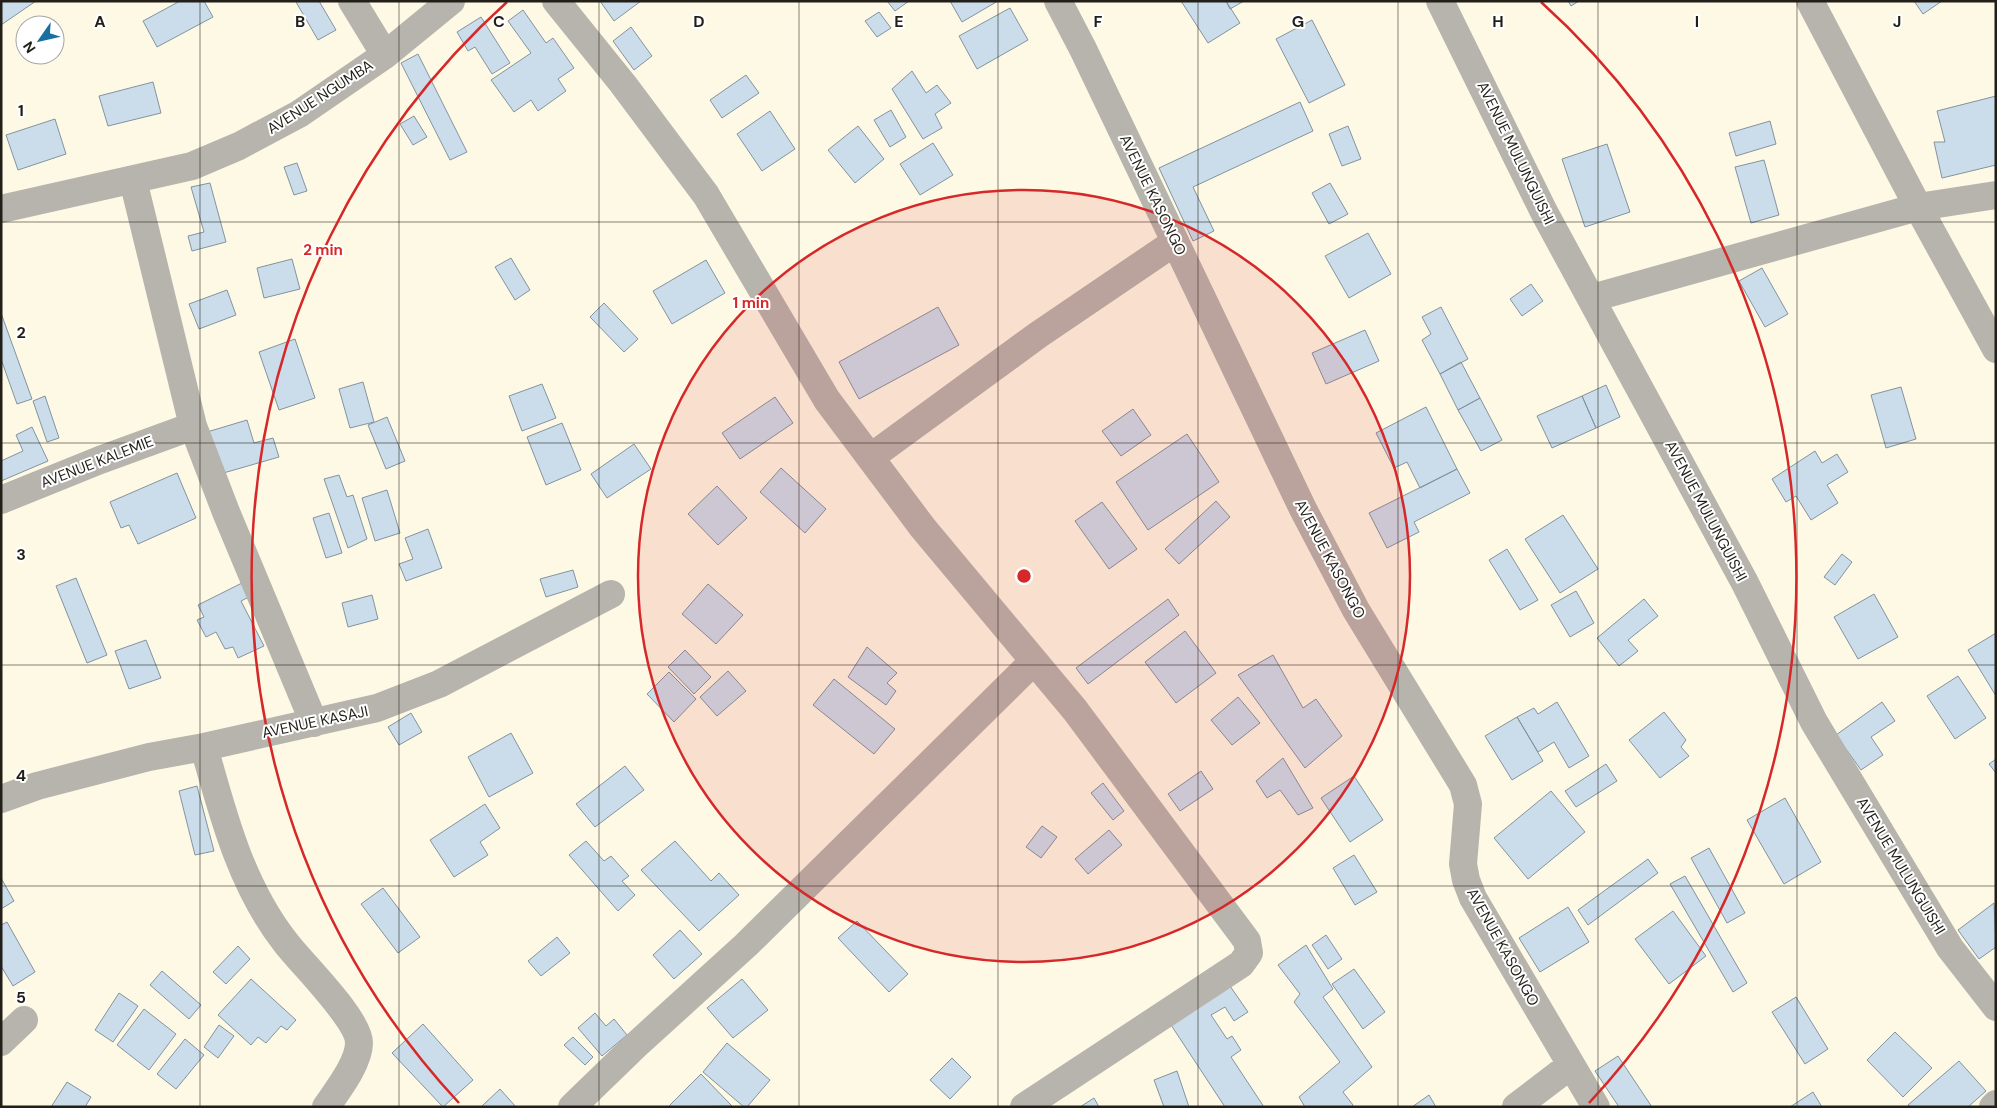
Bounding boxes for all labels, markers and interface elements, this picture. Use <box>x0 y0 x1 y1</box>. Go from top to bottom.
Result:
text: A <box>94 11 106 32</box>
text: B <box>295 11 305 32</box>
text: C <box>493 11 505 32</box>
text: D <box>693 11 705 32</box>
text: E <box>894 11 904 32</box>
text: F <box>1094 11 1103 32</box>
text: G <box>1292 11 1304 32</box>
text: H <box>1492 11 1504 32</box>
text: I <box>1695 11 1699 32</box>
text: J <box>1893 11 1901 32</box>
north arrow <box>15 15 65 65</box>
text: N <box>19 38 40 57</box>
street label: AVENUE NGUMBA <box>263 55 377 139</box>
street label: AVENUE MULUNGUISHI <box>1473 78 1559 228</box>
text: 1 <box>18 100 24 121</box>
street label: AVENUE KASONGO <box>1115 131 1191 259</box>
text: 2 min <box>303 240 343 260</box>
text: 1 min <box>733 293 769 313</box>
text: 2 <box>16 322 26 343</box>
street label: AVENUE KALEMIE <box>38 431 156 493</box>
street label: AVENUE MULUNGUISHI <box>1660 437 1752 585</box>
street label: AVENUE KASONGO <box>1290 496 1370 622</box>
text: 3 <box>16 544 26 565</box>
centre of rings <box>1015 567 1033 585</box>
street label: AVENUE KASAJI <box>260 701 370 743</box>
text: 4 <box>16 765 26 786</box>
street label: AVENUE MULUNGUISHI <box>1852 794 1950 938</box>
street label: AVENUE KASONGO <box>1462 884 1544 1010</box>
text: 5 <box>16 987 26 1008</box>

